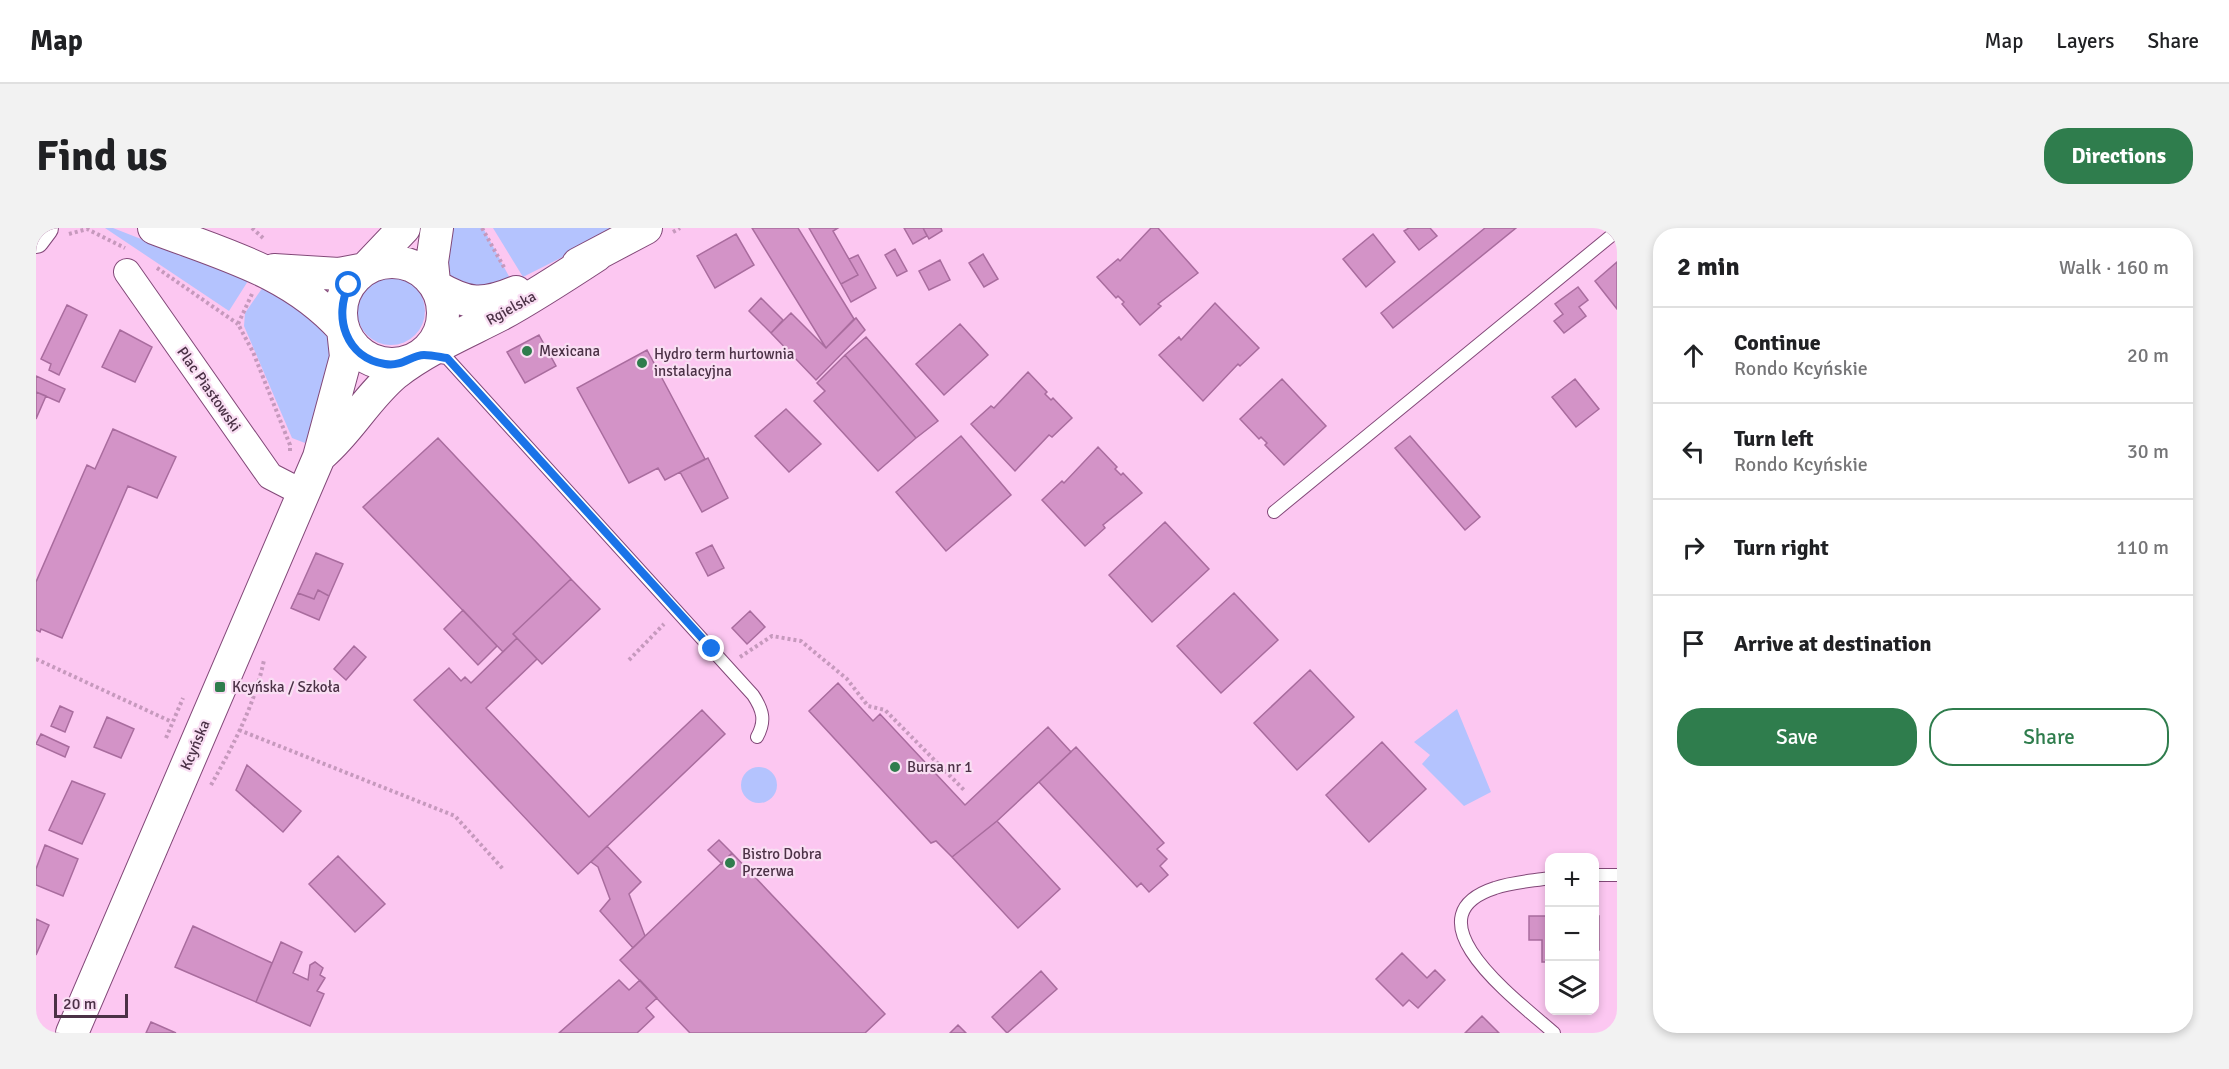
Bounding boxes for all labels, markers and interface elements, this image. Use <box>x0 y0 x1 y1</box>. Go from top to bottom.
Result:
text: Map <box>30 24 83 58</box>
text: Map <box>1985 28 2023 54</box>
text: Layers <box>2056 28 2114 54</box>
text: Share <box>2147 28 2199 54</box>
button: Directions <box>2044 128 2193 184</box>
text: Find us <box>36 131 167 182</box>
text: 2 min <box>1677 251 1740 283</box>
text: Walk · 160 m <box>2059 255 2169 280</box>
route start <box>335 271 361 297</box>
street label: Rgielska <box>483 287 539 329</box>
text: Continue <box>1734 329 1821 356</box>
icon: ahead <box>1677 339 1710 372</box>
place label: Mexicana <box>539 342 600 360</box>
street label: Plac Piastowski <box>173 343 245 435</box>
text: 20 m <box>2127 343 2169 368</box>
marker: Mexicana <box>520 344 534 358</box>
place label: Hydro term hurtownia instalacyjna <box>654 345 794 380</box>
marker: Hydro term hurtownia instalacyjna <box>635 356 649 370</box>
text: Rondo Kcyńskie <box>1734 356 1868 381</box>
text: Turn left <box>1734 425 1814 452</box>
icon: left <box>1677 435 1710 468</box>
text: 30 m <box>2127 439 2169 464</box>
text: Rondo Kcyńskie <box>1734 452 1868 477</box>
icon: right <box>1677 531 1710 564</box>
text: Turn right <box>1734 534 1829 561</box>
text: 110 m <box>2116 535 2169 560</box>
icon: arrive <box>1677 627 1710 660</box>
text: Arrive at destination <box>1734 630 1931 657</box>
route end <box>698 635 724 661</box>
place label: Kcyńska / Szkoła <box>232 678 340 696</box>
marker: Kcyńska / Szkoła <box>213 680 227 694</box>
button: Save <box>1677 708 1917 766</box>
button: Share <box>1929 708 2169 766</box>
street label: Kcyńska <box>176 717 214 773</box>
place label: Bursa nr 1 <box>907 758 972 776</box>
marker: Bursa nr 1 <box>888 760 902 774</box>
place label: Bistro Dobra Przerwa <box>742 845 822 880</box>
map controls <box>1545 853 1599 1015</box>
button: + <box>1545 853 1599 907</box>
marker: Bistro Dobra Przerwa <box>723 856 737 870</box>
button: − <box>1545 907 1599 961</box>
button: layers <box>1545 961 1599 1015</box>
scale bar <box>54 991 128 1018</box>
text: 20 m <box>63 994 97 1014</box>

